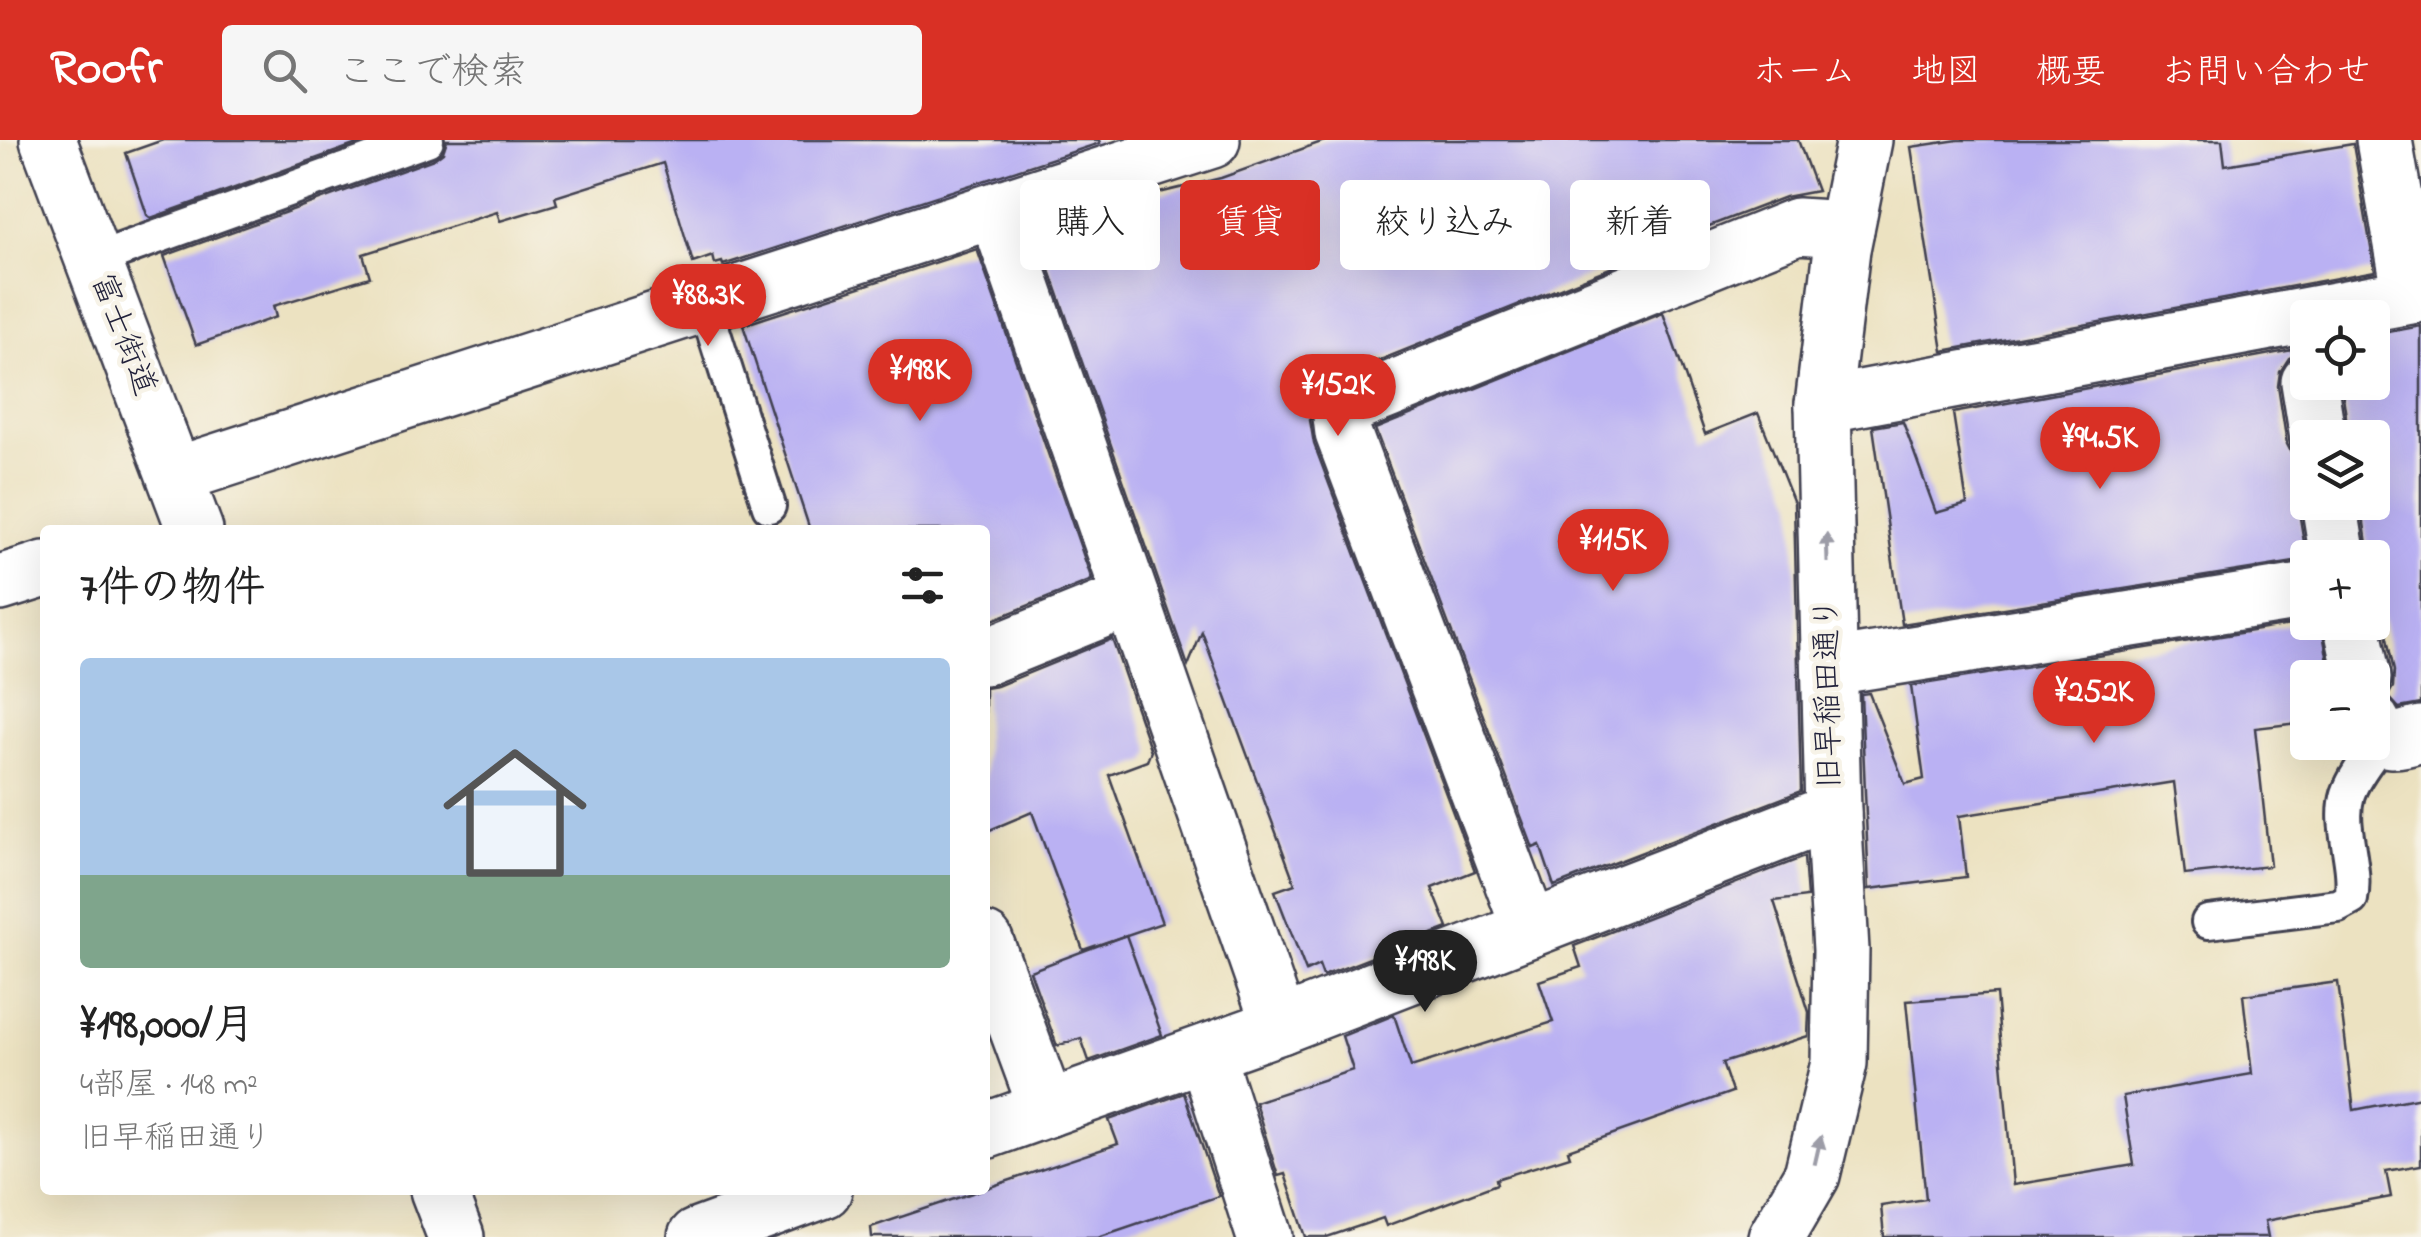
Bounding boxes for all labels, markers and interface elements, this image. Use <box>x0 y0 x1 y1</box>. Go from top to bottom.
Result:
search box <box>222 25 922 115</box>
text: Roofr <box>50 35 162 105</box>
icon: search <box>257 43 312 98</box>
text: ここで検索 <box>337 46 527 102</box>
text: ホーム <box>1752 48 1856 99</box>
text: 地図 <box>1911 48 1981 99</box>
text: 概要 <box>2036 48 2106 99</box>
text: お問い合わせ <box>2161 48 2371 99</box>
chip: 購入 <box>1020 180 1160 270</box>
chip: 賃貸 <box>1180 180 1320 270</box>
chip: 絞り込み <box>1340 180 1550 270</box>
chip: 新着 <box>1570 180 1710 270</box>
pin: ¥88.3K <box>627 264 789 349</box>
street label: 富士街道 <box>77 267 167 403</box>
text: ¥88.3K <box>672 273 744 320</box>
map controls <box>2290 300 2390 760</box>
button: locate <box>2290 300 2390 400</box>
pin: ¥198K <box>850 339 990 424</box>
text: ¥198K <box>890 348 950 395</box>
pin: ¥152K <box>1268 354 1408 439</box>
text: ¥152K <box>1302 363 1374 410</box>
pin: ¥94.5K <box>2019 407 2181 492</box>
text: ¥94.5K <box>2062 416 2138 463</box>
button: layers <box>2290 420 2390 520</box>
pin: ¥115K <box>1543 509 1683 594</box>
text: ¥115K <box>1580 518 1646 565</box>
one-way arrow <box>1819 531 1835 563</box>
button: + <box>2290 540 2390 640</box>
icon: filters <box>895 558 950 613</box>
text: 7件の物件 <box>80 559 265 620</box>
street label: 旧早稲田通り <box>1805 597 1855 789</box>
button: − <box>2290 660 2390 760</box>
pin: ¥252K <box>2024 661 2164 746</box>
text: ¥252K <box>2055 670 2133 717</box>
icon: home <box>425 723 605 903</box>
pin: ¥198K <box>1355 930 1495 1015</box>
text: ¥198K <box>1395 939 1455 986</box>
text: ¥198,000/月 <box>80 996 255 1057</box>
text: 4部屋 · 148 m² <box>80 1063 258 1110</box>
text: 旧早稲田通り <box>80 1116 272 1163</box>
one-way arrow <box>1811 1134 1826 1165</box>

